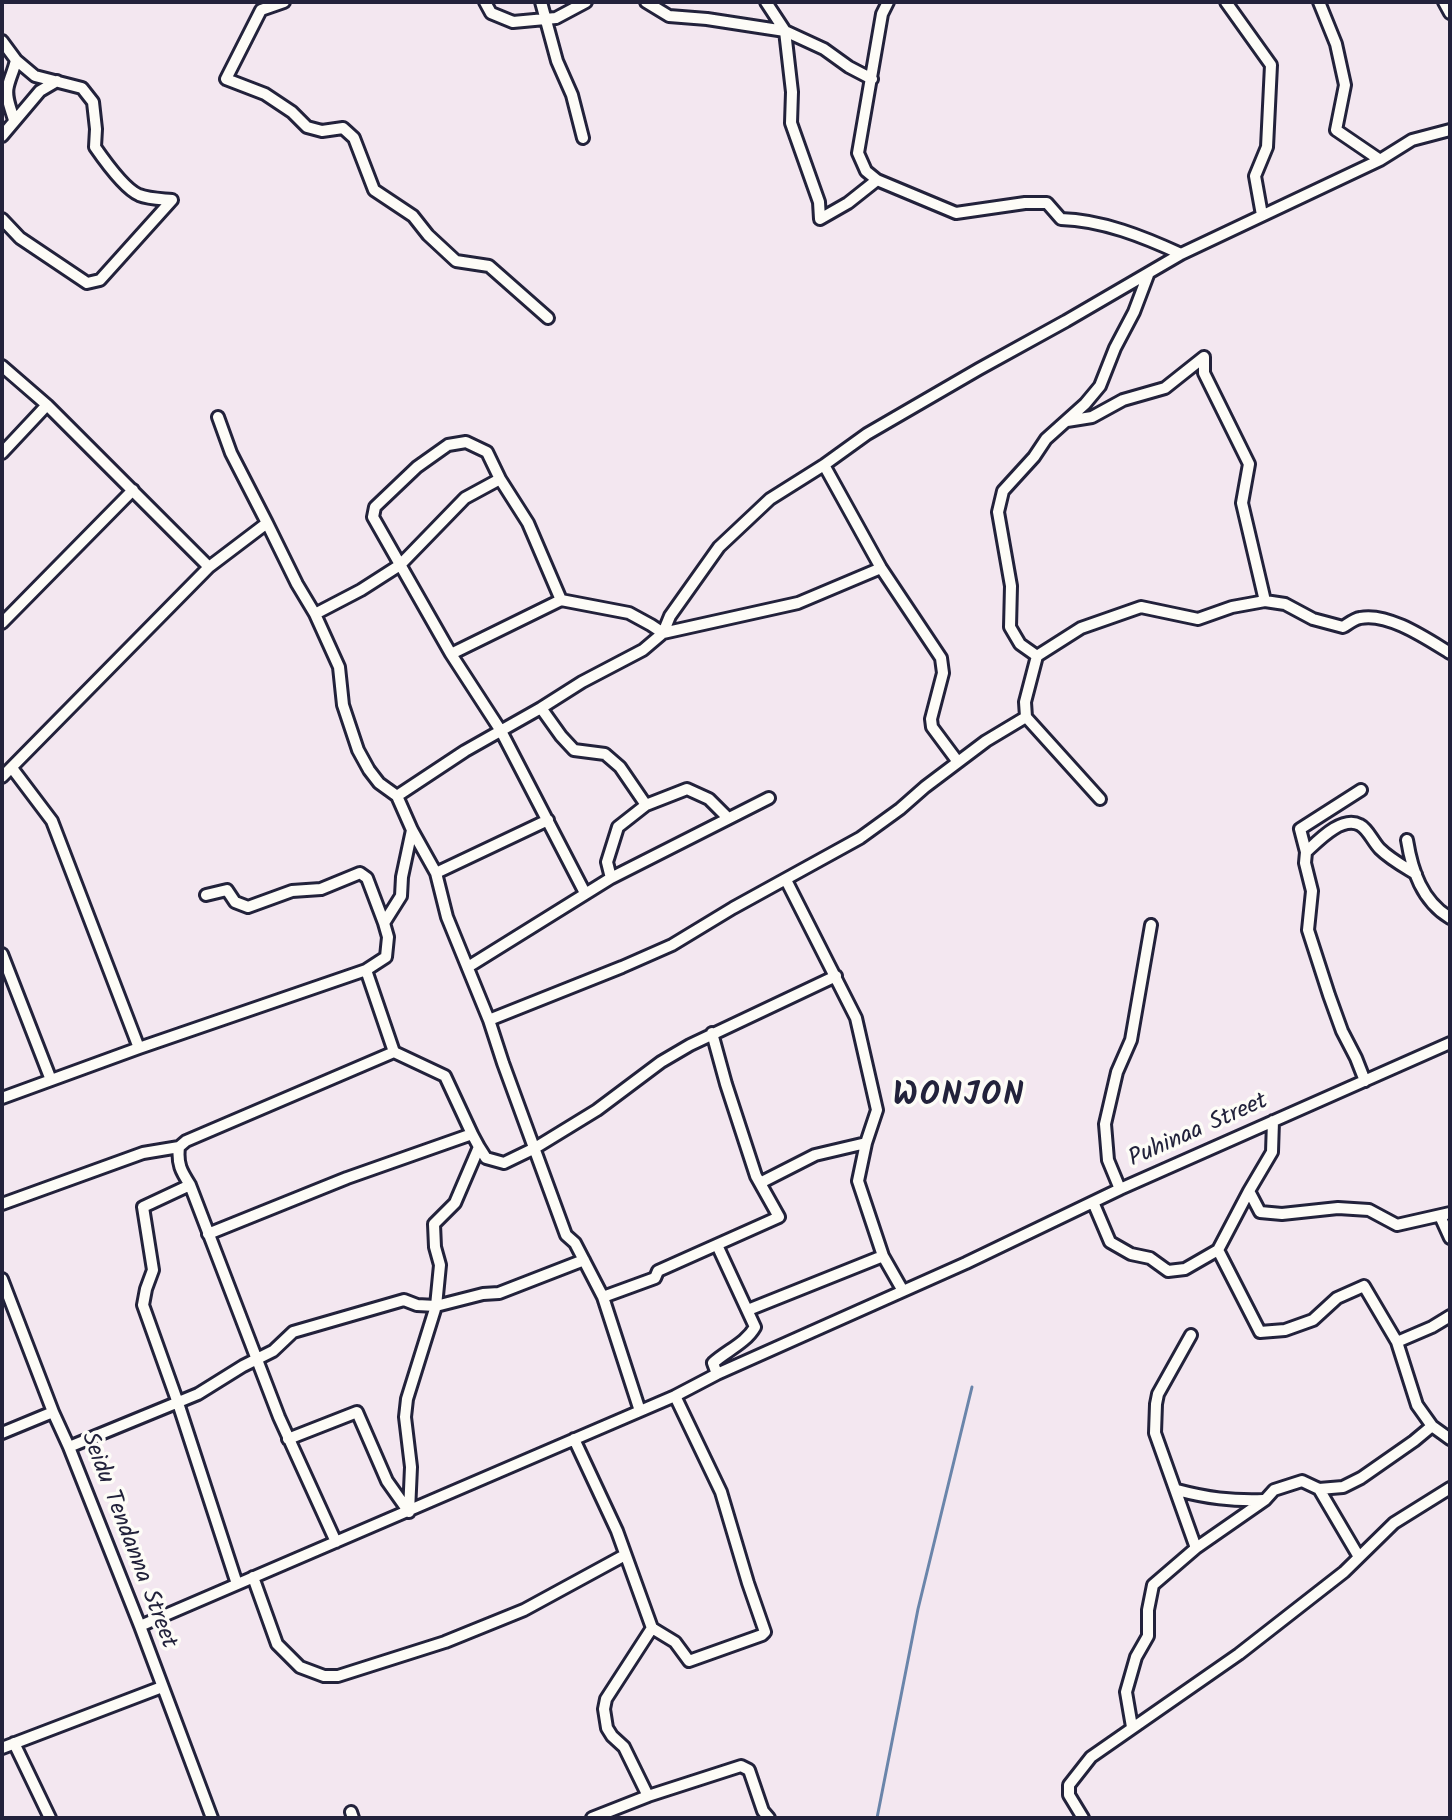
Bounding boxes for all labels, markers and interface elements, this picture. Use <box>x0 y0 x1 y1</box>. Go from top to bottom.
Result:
district label: WONJON <box>893 1080 1025 1118</box>
street label: Puhinaa Street <box>1125 1089 1273 1175</box>
street label: Seidu Tendanna Street <box>72 1429 182 1653</box>

